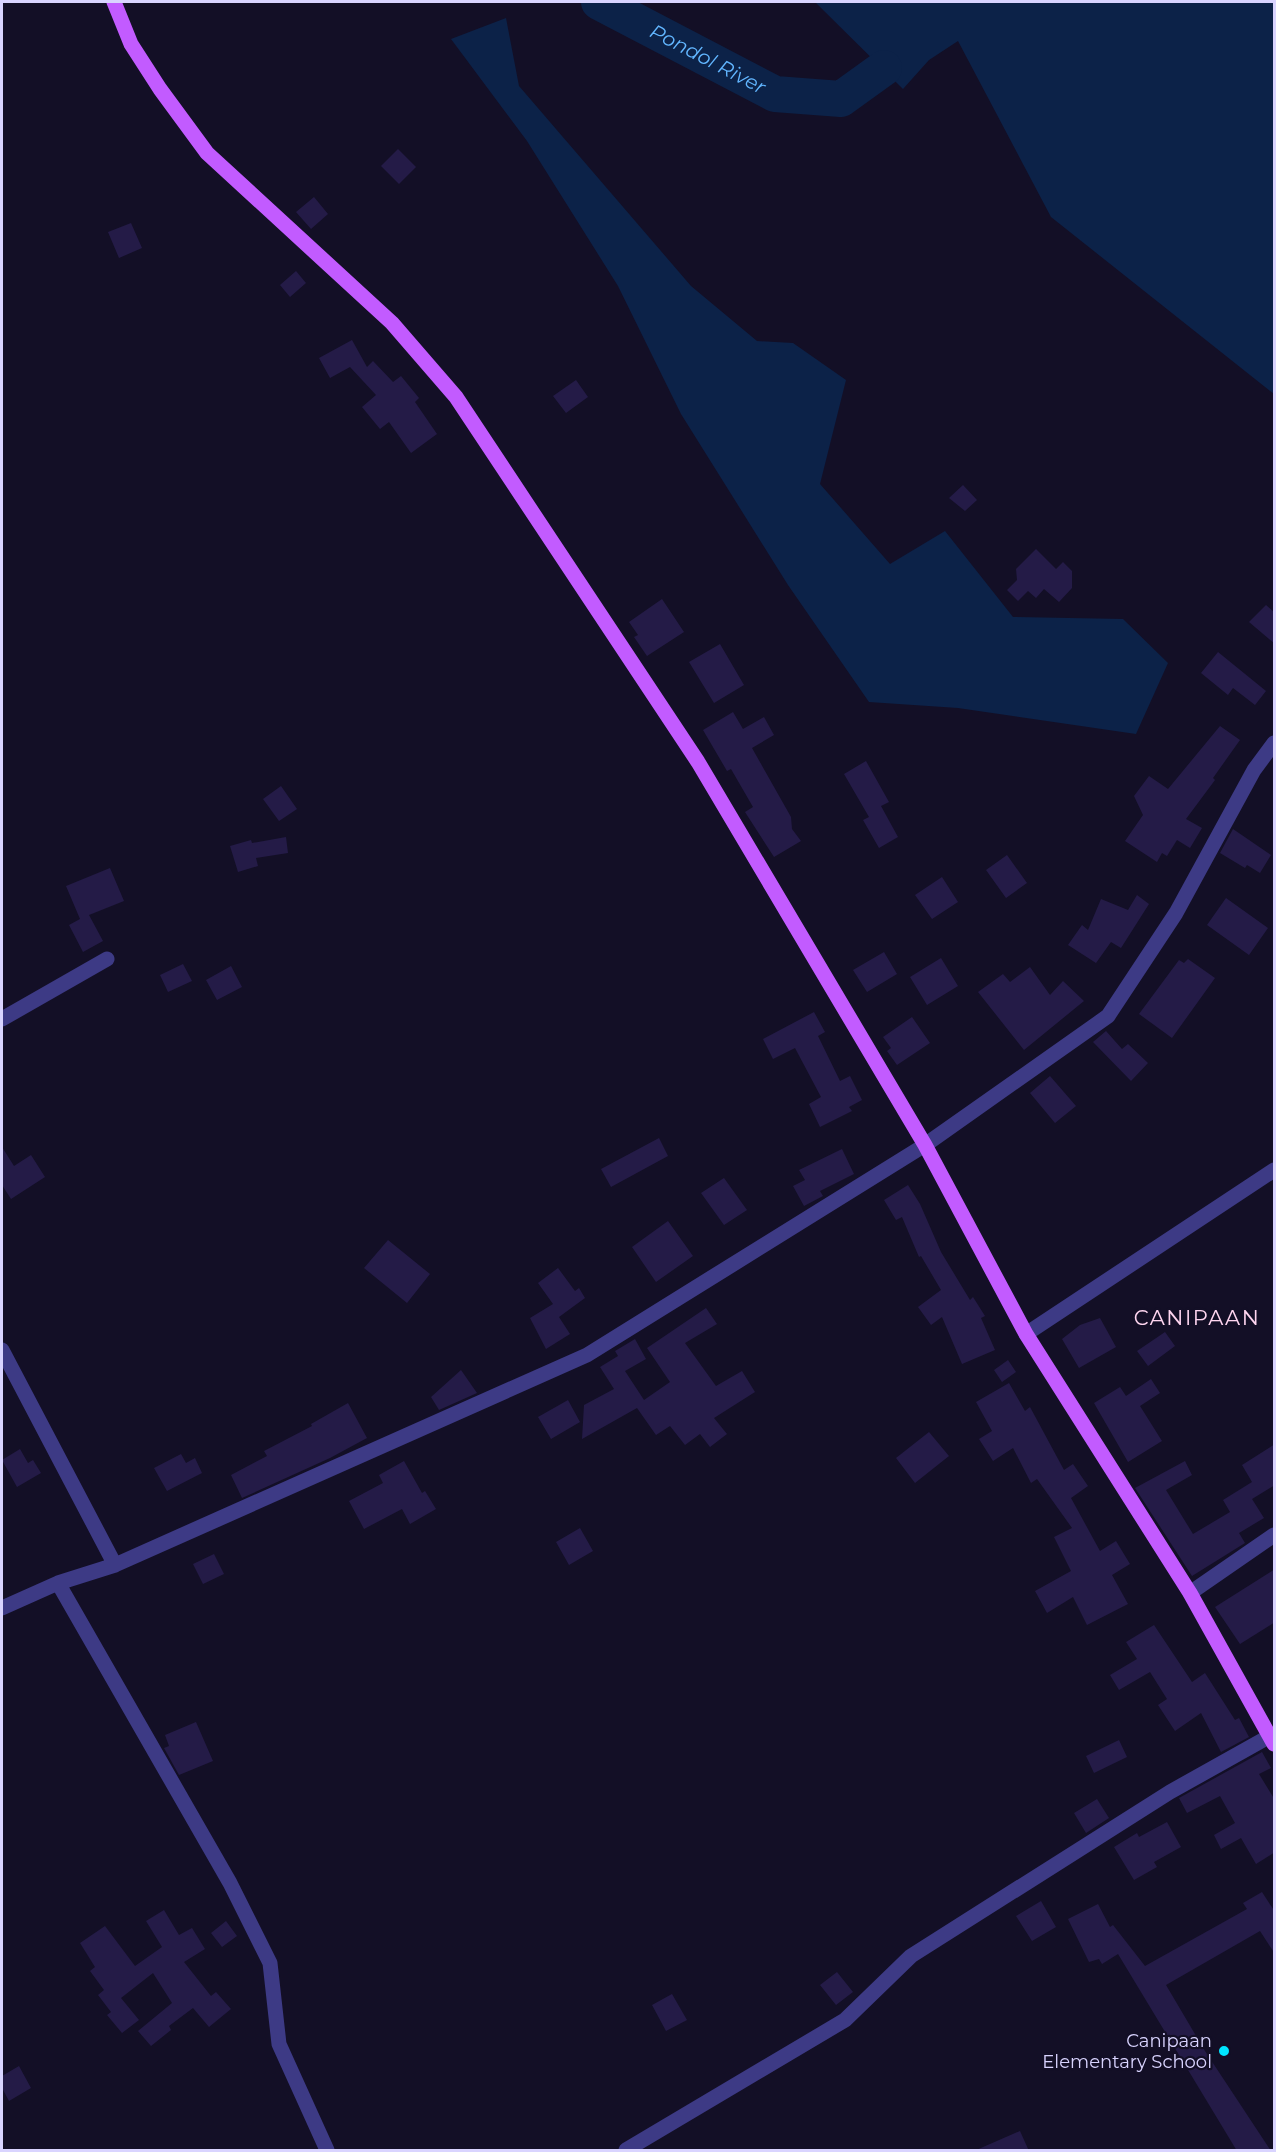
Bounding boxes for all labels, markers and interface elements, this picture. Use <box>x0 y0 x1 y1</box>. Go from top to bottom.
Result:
water label: Pondol River <box>646 19 771 100</box>
district label: CANIPAAN <box>1134 1305 1260 1330</box>
place label: Canipaan Elementary School <box>1042 2030 1212 2073</box>
marker: Canipaan Elementary School <box>1217 2044 1231 2058</box>

